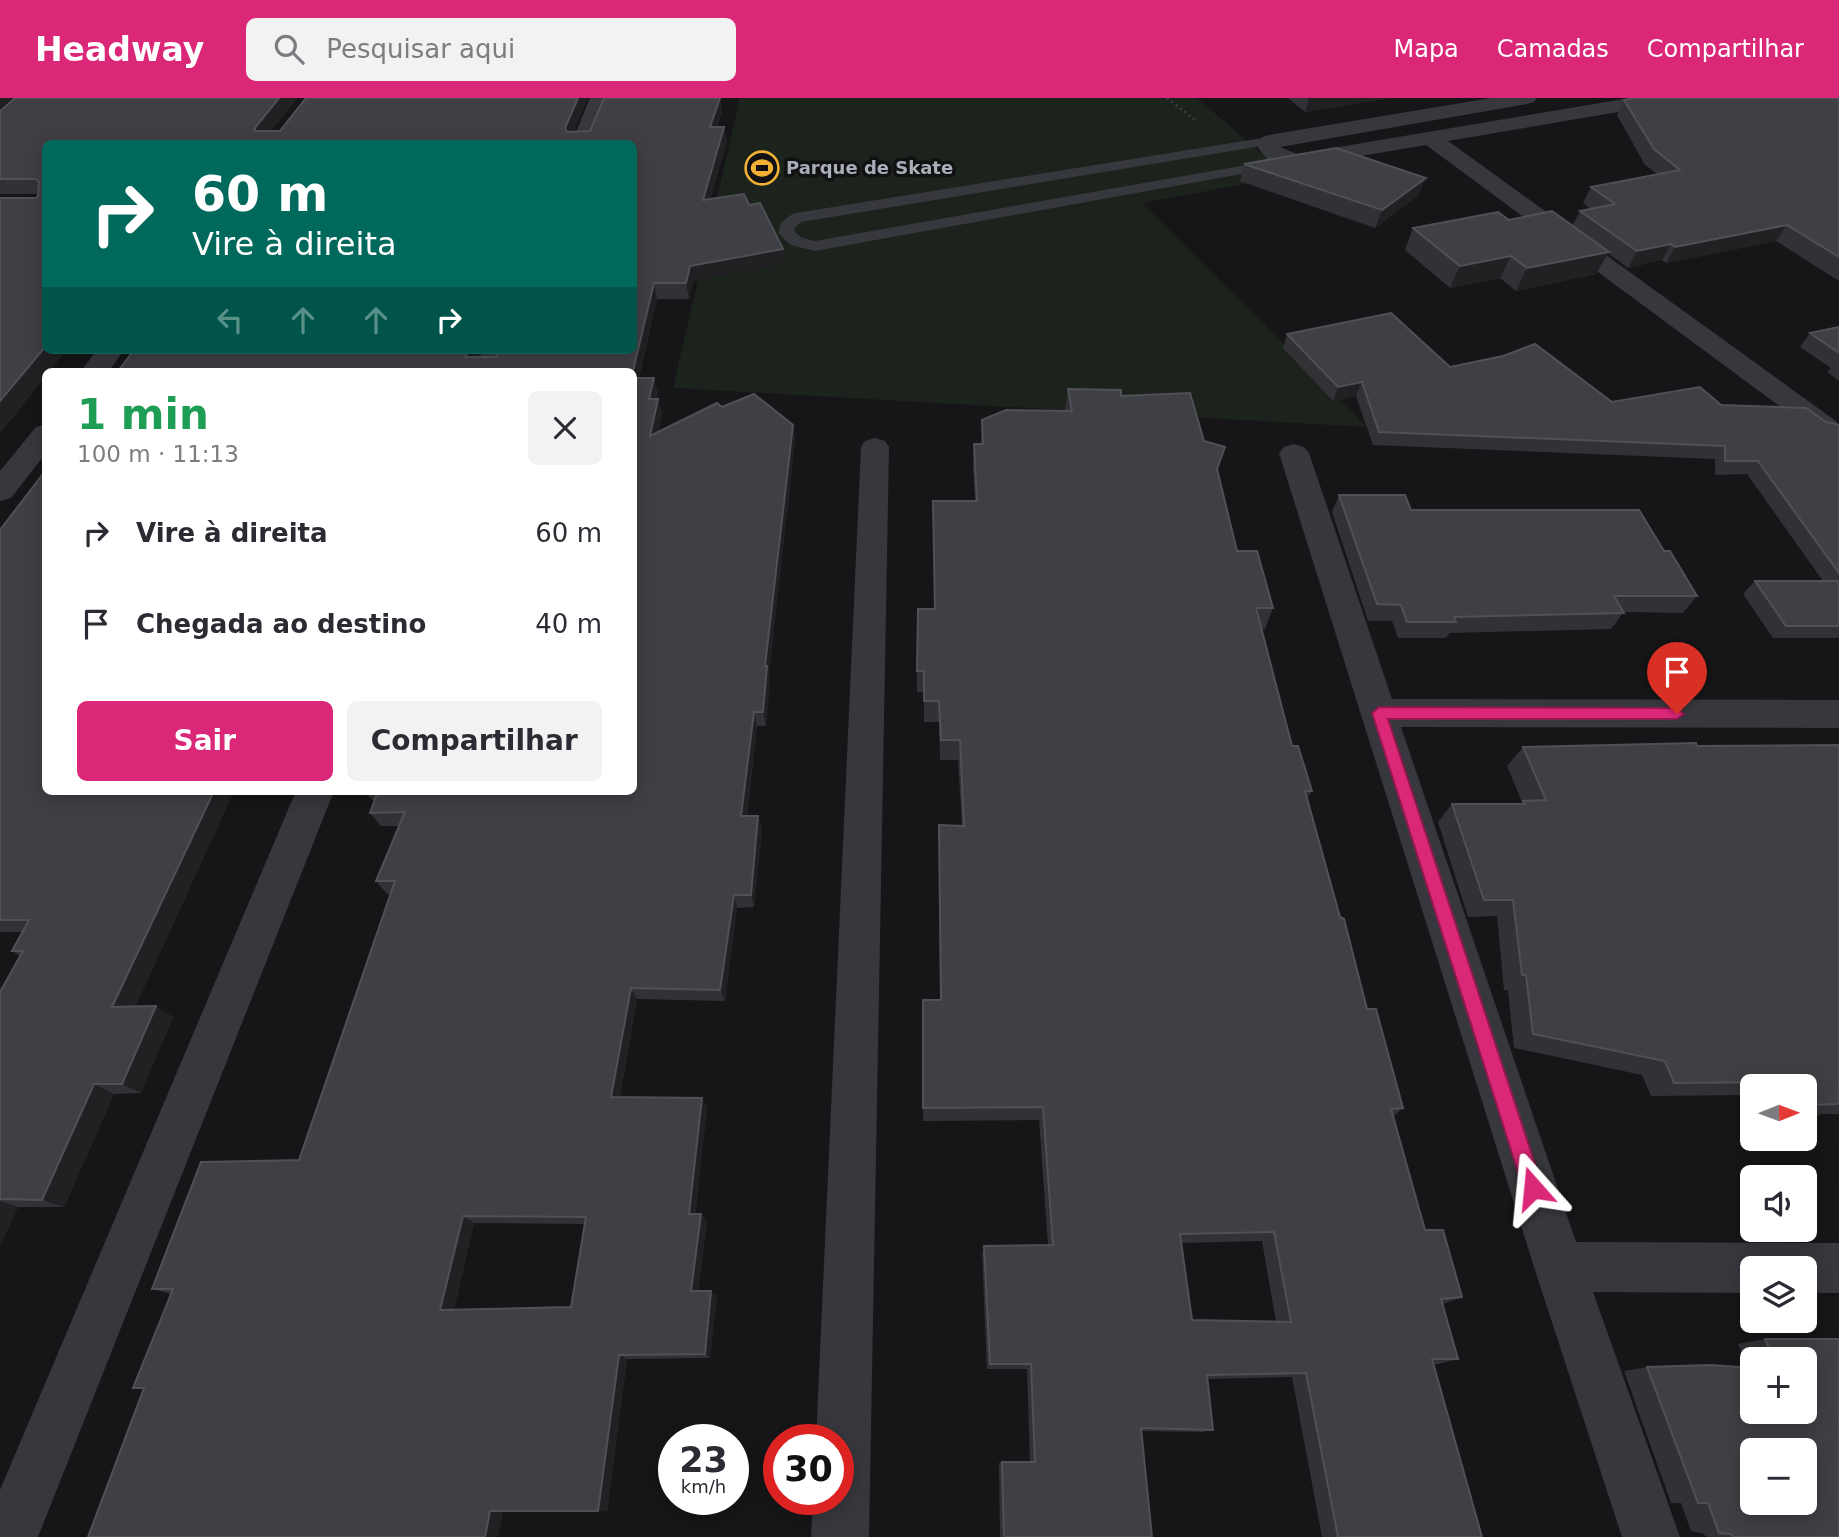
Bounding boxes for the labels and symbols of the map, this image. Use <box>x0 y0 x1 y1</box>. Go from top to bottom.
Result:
sports icon: Parque de Skate <box>743 149 781 187</box>
place label: Parque de Skate <box>786 157 953 178</box>
pin <box>1647 642 1707 714</box>
north arrow <box>1740 1074 1816 1152</box>
position arrow <box>1496 1151 1570 1225</box>
speed limit sign: 30 <box>763 1424 854 1515</box>

